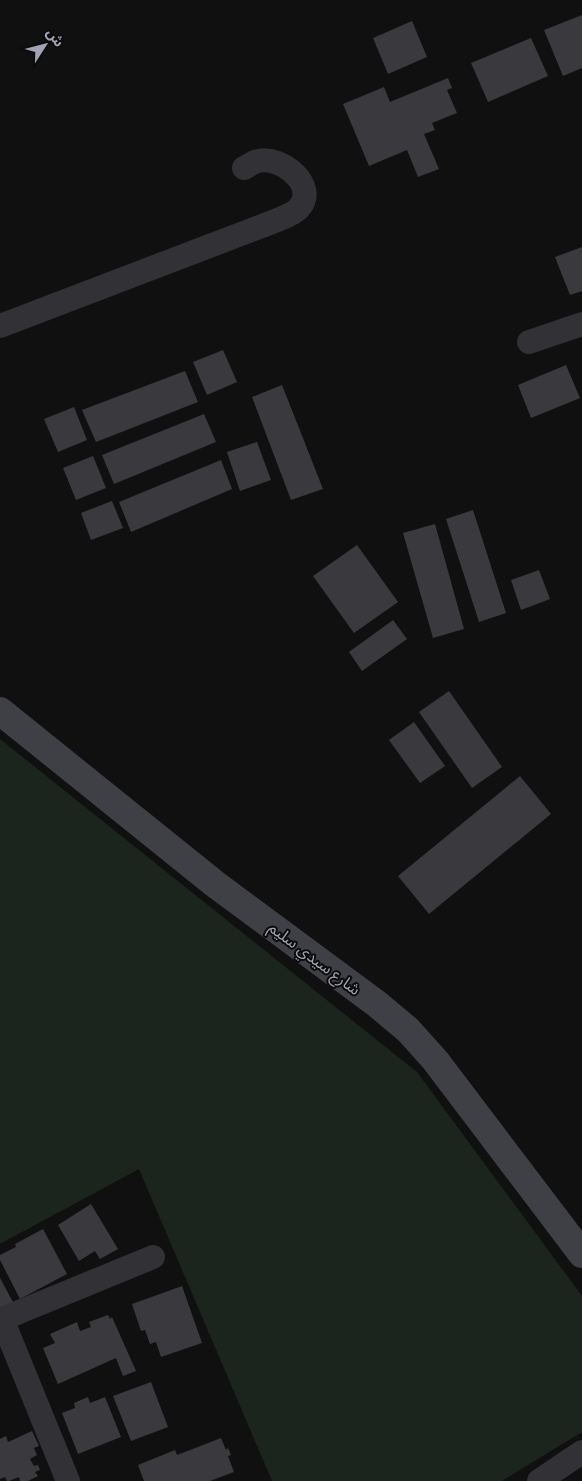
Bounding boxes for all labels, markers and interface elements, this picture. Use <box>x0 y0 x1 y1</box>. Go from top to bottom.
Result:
north arrow <box>20 20 70 70</box>
text: ش <box>43 24 68 50</box>
street label: شارع سيدي سليم <box>263 918 364 1001</box>

